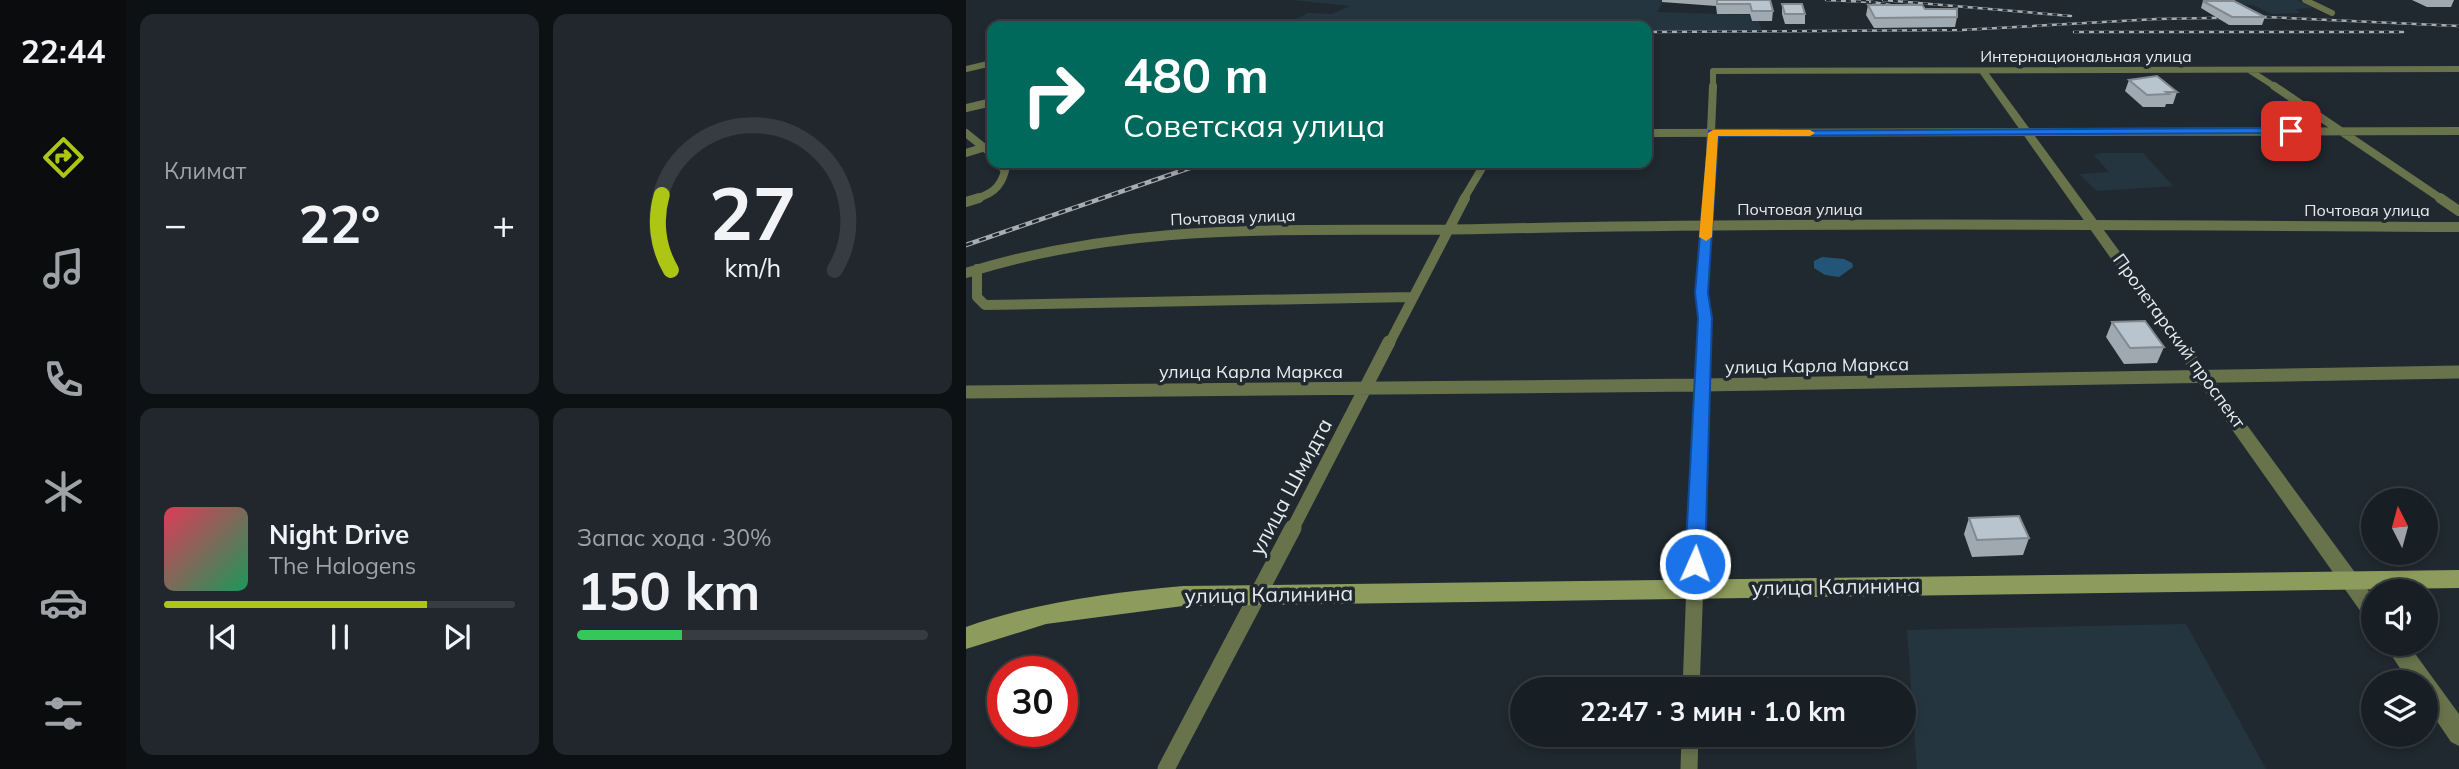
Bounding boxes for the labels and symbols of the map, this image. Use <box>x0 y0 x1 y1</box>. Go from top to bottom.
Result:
street label: Интернациональная улица <box>1980 46 2192 66</box>
pin <box>2261 101 2321 161</box>
street label: Почтовая улица <box>1737 199 1863 219</box>
street label: Почтовая улица <box>2304 200 2430 220</box>
street label: Почтовая улица <box>1170 205 1296 229</box>
street label: Пролетарский проспект <box>2108 249 2251 433</box>
street label: улица Карла Маркса <box>1725 352 1909 379</box>
street label: улица Карла Маркса <box>1159 360 1343 383</box>
street label: улица Шмидта <box>1243 414 1337 559</box>
north arrow <box>2361 488 2438 565</box>
position arrow <box>1658 527 1732 601</box>
street label: улица Калинина <box>1752 572 1920 600</box>
street label: улица Калинина <box>1185 580 1353 608</box>
speed limit sign: 30 <box>987 656 1078 747</box>

